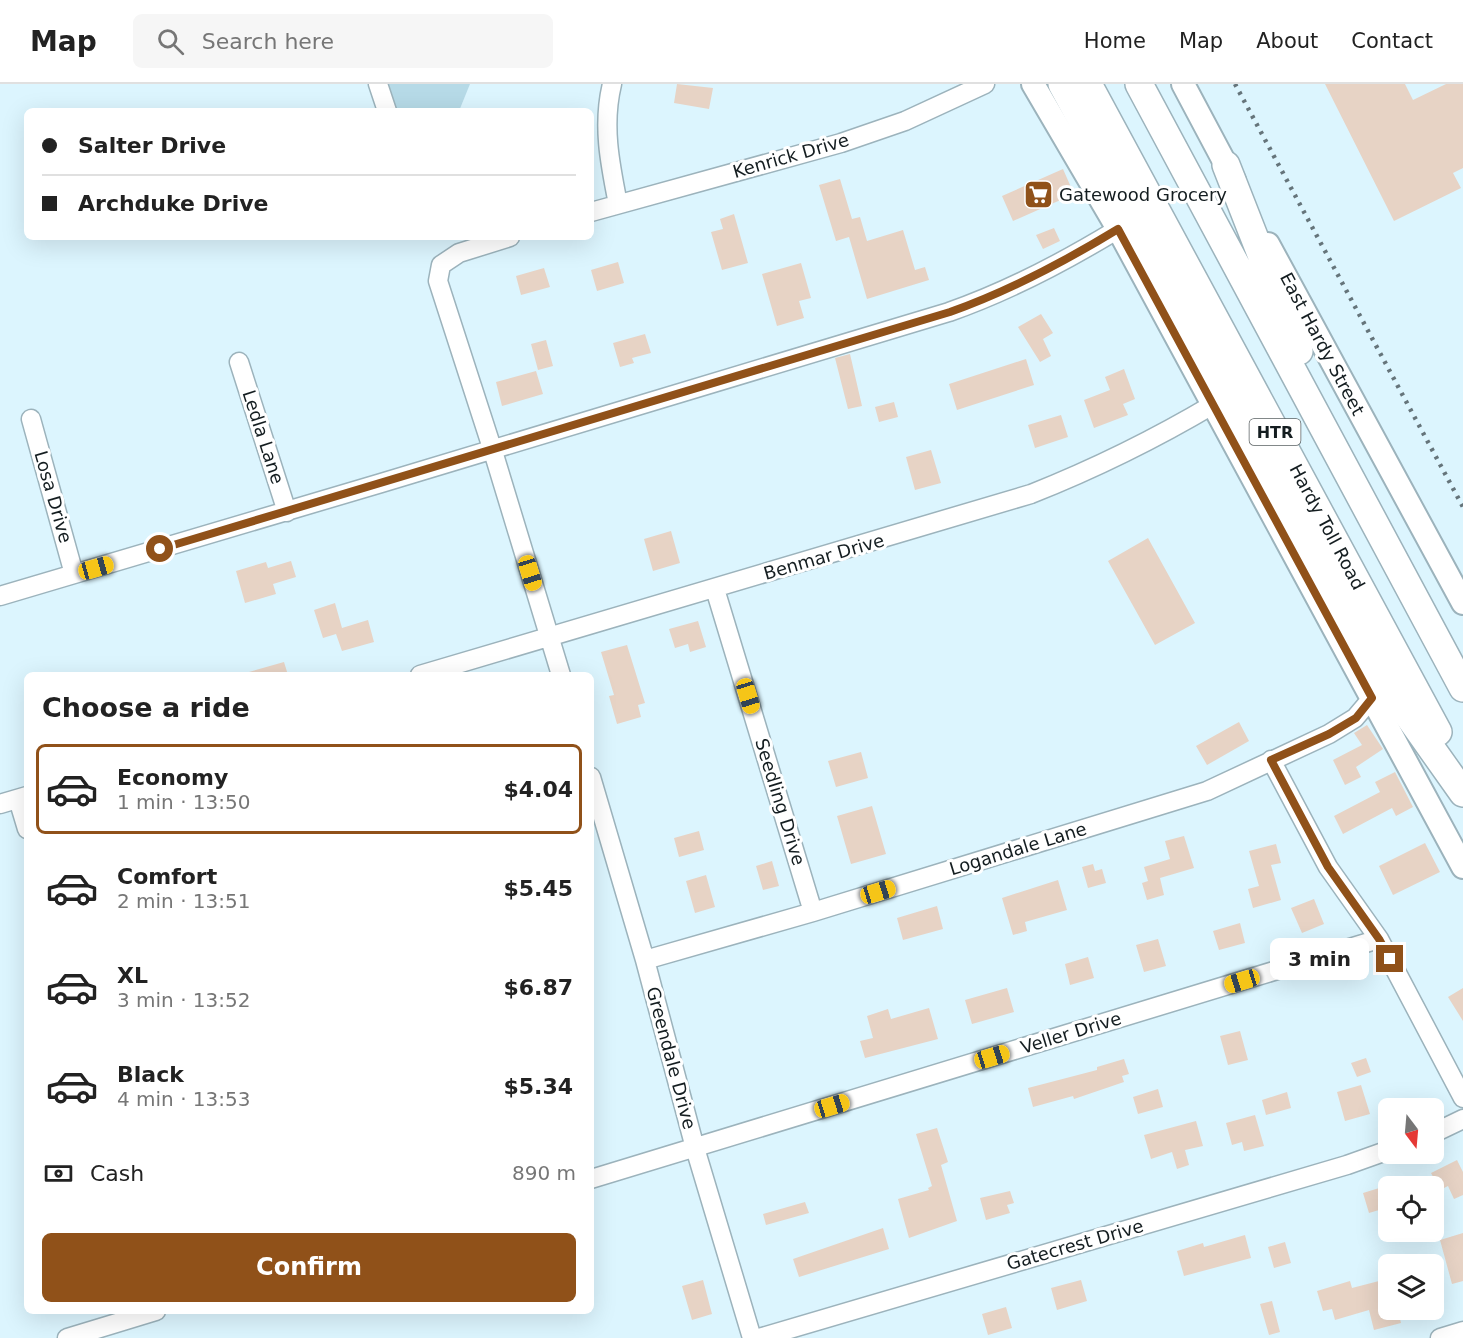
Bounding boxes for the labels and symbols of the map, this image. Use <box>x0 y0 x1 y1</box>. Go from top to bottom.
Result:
street label: Kenrick Drive <box>730 129 851 182</box>
supermarket icon: Gatewood Grocery <box>1022 179 1054 211</box>
place label: Gatewood Grocery <box>1059 184 1227 205</box>
street label: East Hardy Street <box>1276 269 1369 419</box>
street label: Ledla Lane <box>238 387 289 486</box>
road number: HTR <box>1250 419 1300 445</box>
street label: Losa Drive <box>30 448 77 545</box>
street label: Hardy Toll Road <box>1285 460 1369 593</box>
street label: Benmar Drive <box>761 529 887 584</box>
route start <box>146 535 173 562</box>
car <box>516 553 544 593</box>
car <box>76 554 116 582</box>
car <box>734 676 762 716</box>
street label: Seedling Drive <box>751 736 810 868</box>
street label: Logandale Lane <box>947 818 1089 879</box>
car <box>858 878 898 906</box>
callout: 3 min <box>1270 938 1369 980</box>
route end <box>1376 945 1403 972</box>
car <box>1222 967 1262 995</box>
street label: Greendale Drive <box>642 984 701 1131</box>
street label: Veller Drive <box>1018 1007 1124 1058</box>
car <box>972 1043 1012 1071</box>
car <box>812 1092 852 1120</box>
north arrow <box>1378 1098 1444 1164</box>
street label: Gatecrest Drive <box>1004 1215 1146 1274</box>

